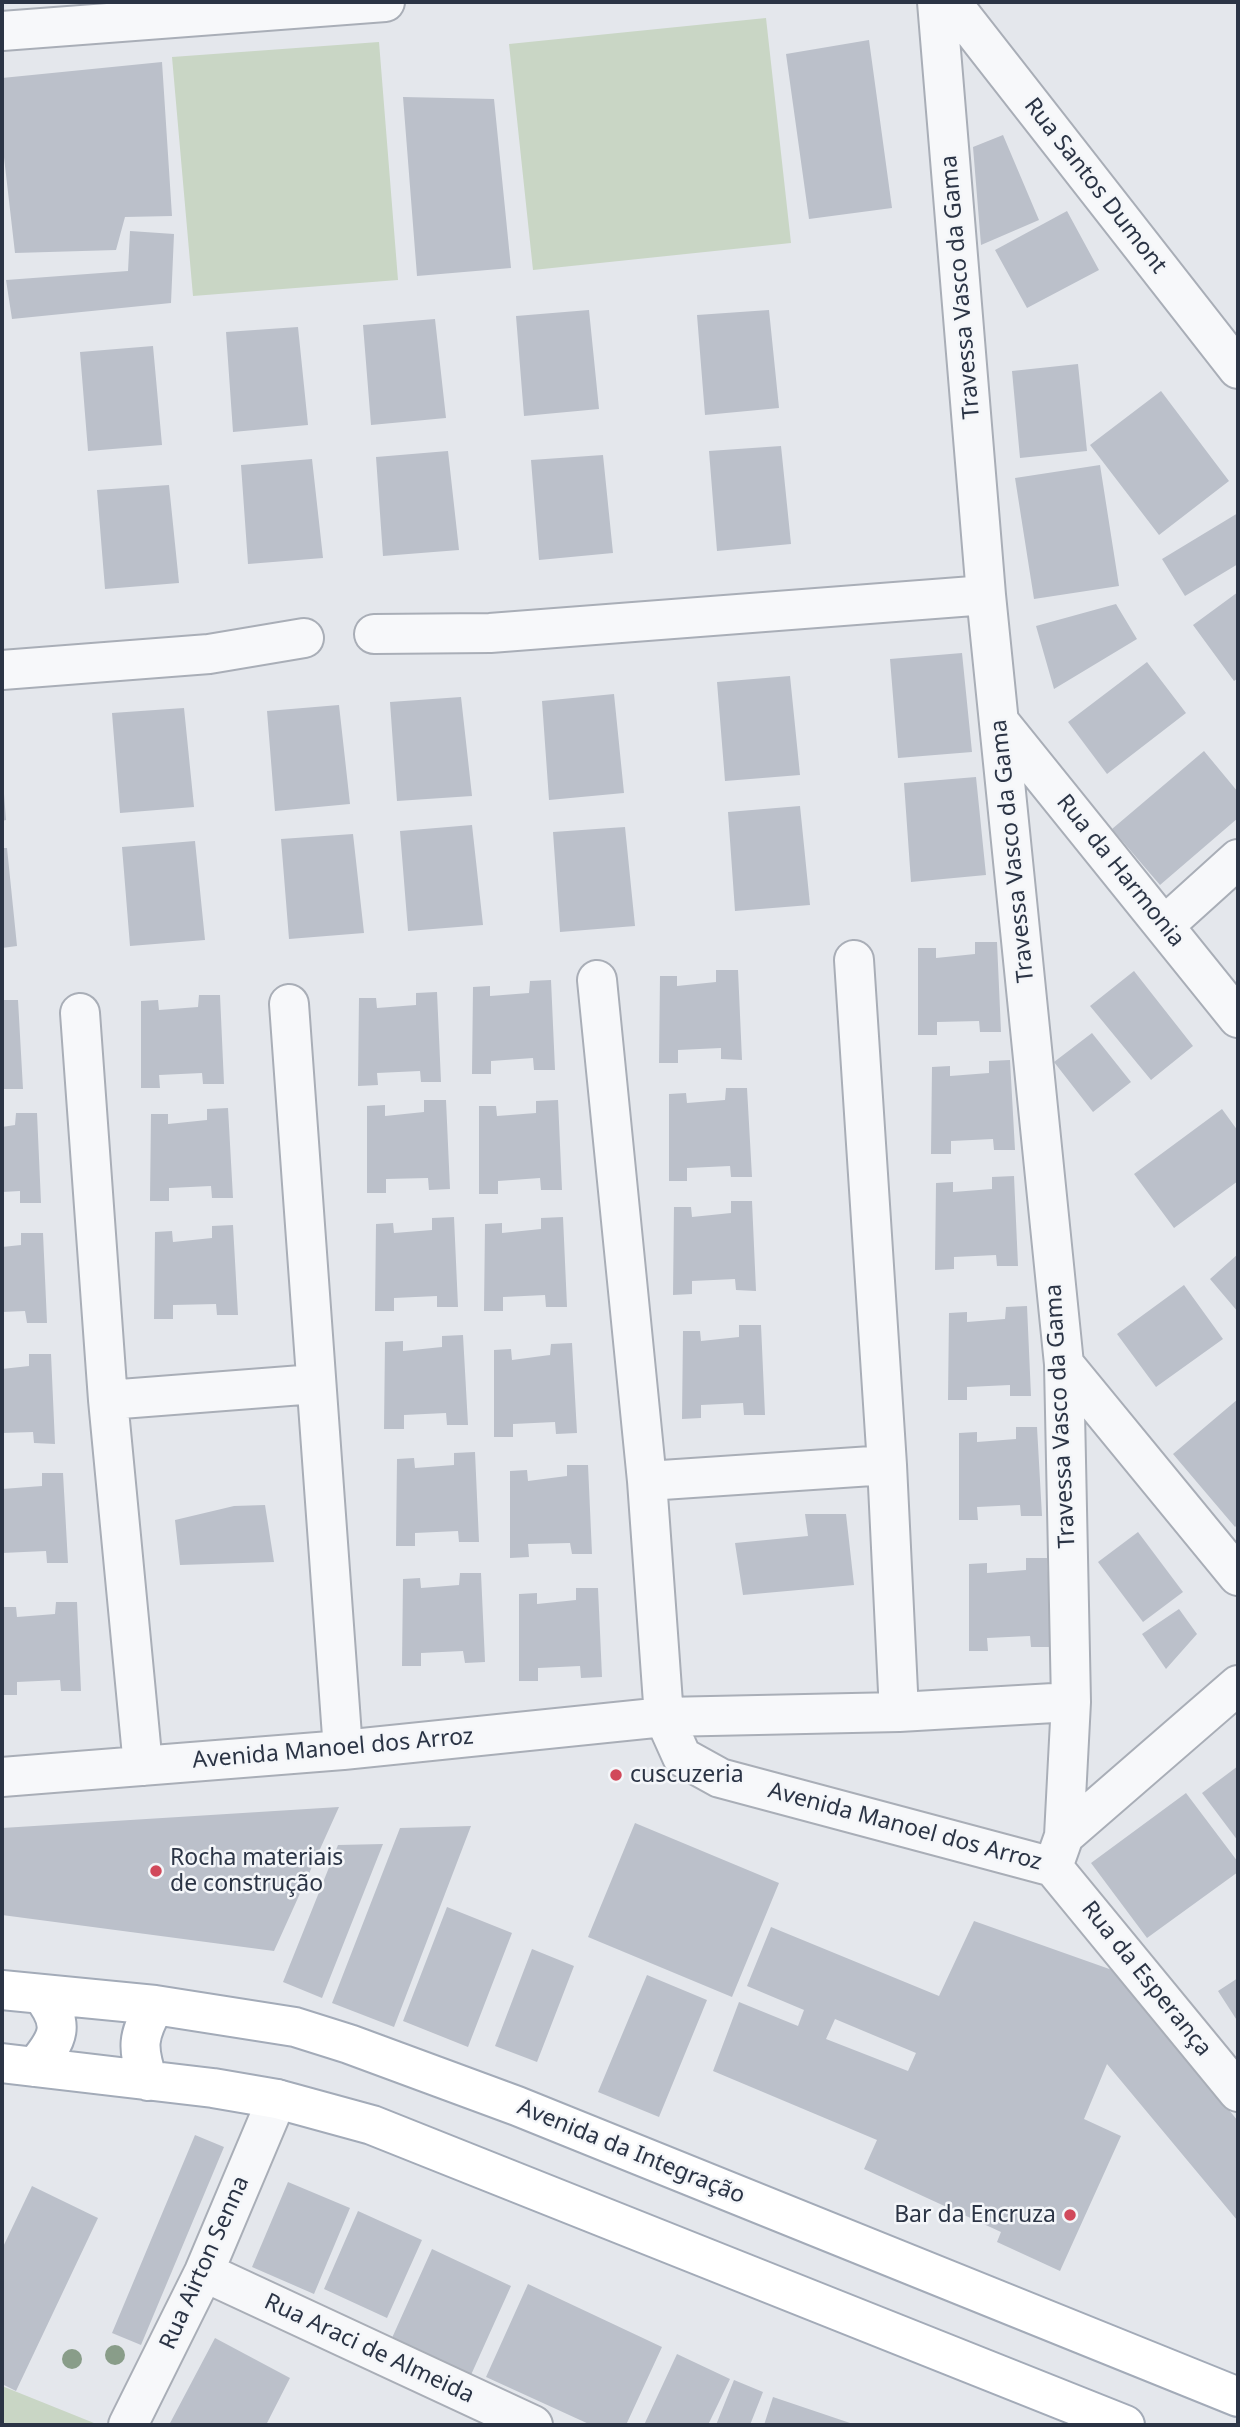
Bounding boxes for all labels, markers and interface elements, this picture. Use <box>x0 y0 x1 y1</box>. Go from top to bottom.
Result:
street label: Rua Santos Dumont <box>1018 93 1172 279</box>
street label: Travessa Vasco da Gama <box>936 154 986 420</box>
street label: Travessa Vasco da Gama <box>985 718 1041 984</box>
street label: Rua da Harmonia <box>1050 789 1190 953</box>
street label: Travessa Vasco da Gama <box>1040 1283 1082 1549</box>
street label: Avenida Manoel dos Arroz <box>191 1723 475 1775</box>
place label: cuscuzeria <box>630 1761 744 1789</box>
marker: cuscuzeria <box>608 1767 624 1783</box>
street label: Avenida Manoel dos Arroz <box>765 1777 1045 1877</box>
place label: Rocha materiais de construção <box>170 1844 343 1898</box>
marker: Rocha materiais de construção <box>148 1863 164 1879</box>
street label: Rua da Esperança <box>1075 1896 1217 2062</box>
street label: Avenida da Integração <box>513 2094 749 2210</box>
street label: Rua Airton Senna <box>154 2172 256 2354</box>
place label: Bar da Encruza <box>894 2201 1056 2229</box>
marker: Bar da Encruza <box>1062 2207 1078 2223</box>
street label: Rua Araci de Almeida <box>260 2288 478 2410</box>

